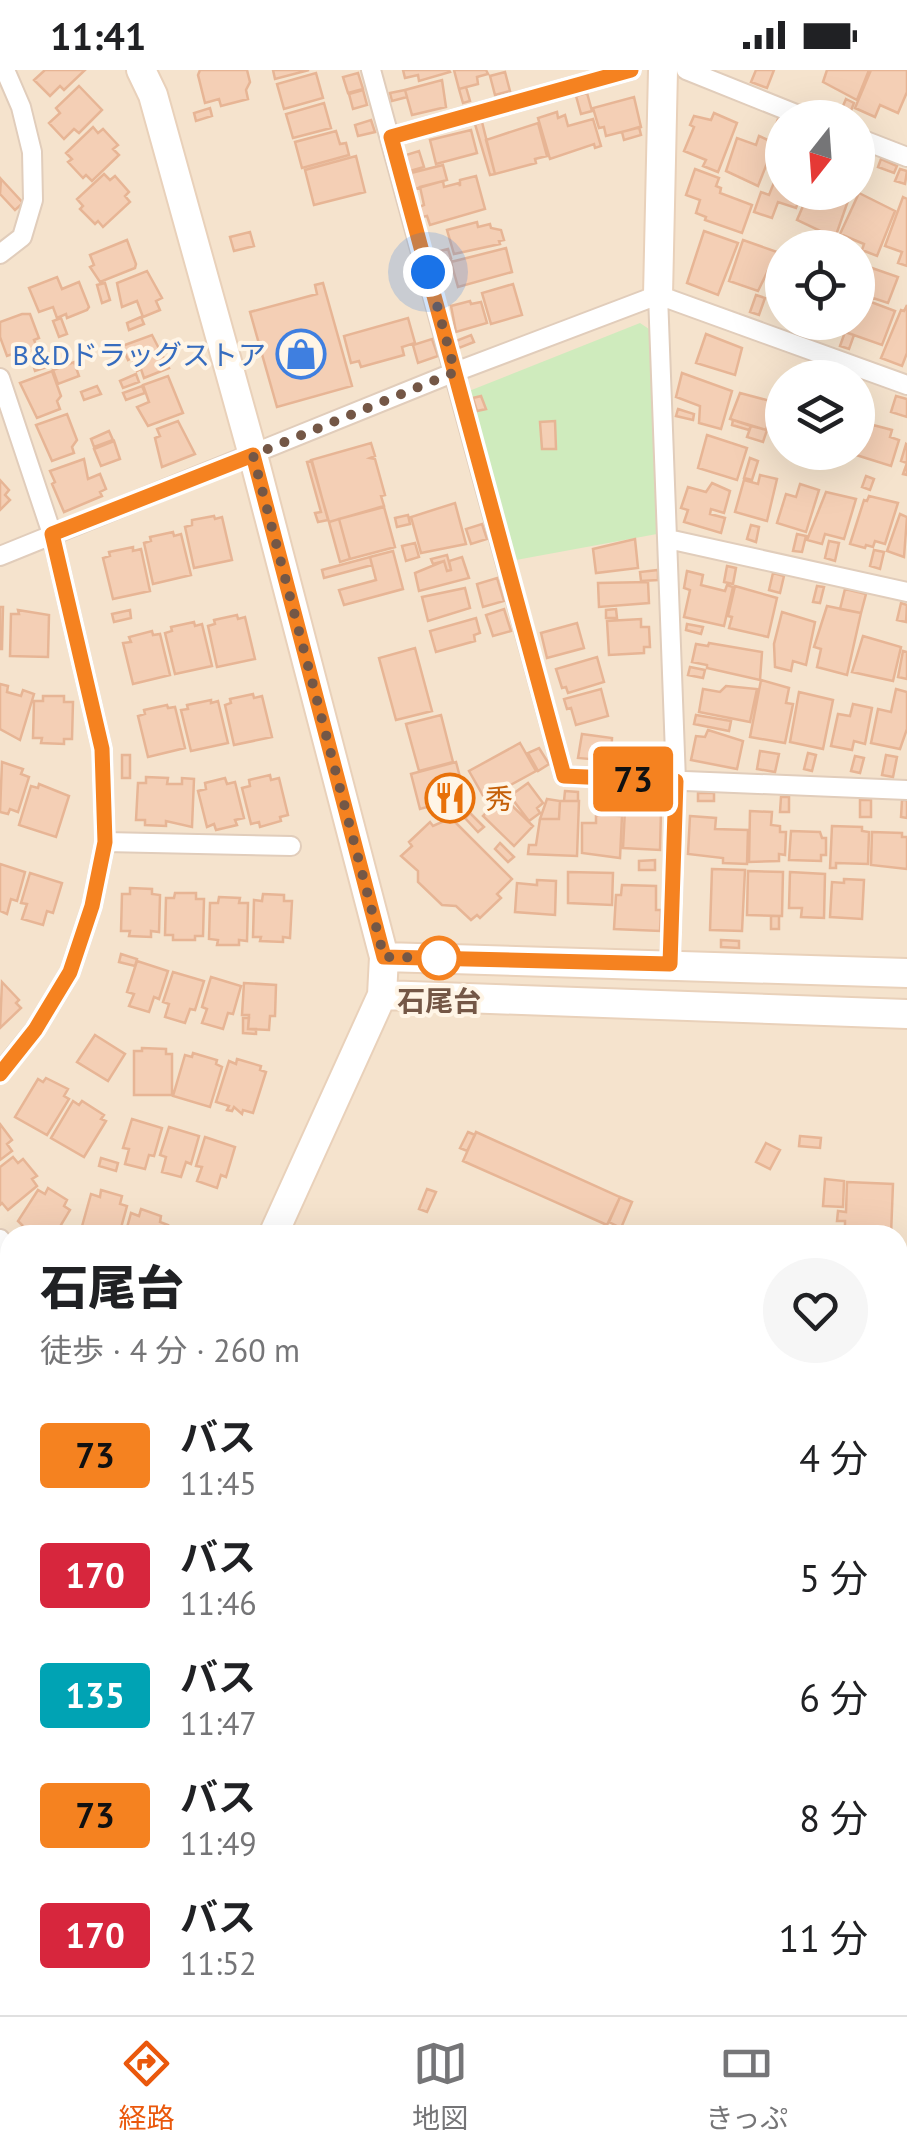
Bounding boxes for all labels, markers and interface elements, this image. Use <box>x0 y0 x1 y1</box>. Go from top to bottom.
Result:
text: 11:41 <box>50 11 146 60</box>
north arrow <box>765 100 875 210</box>
map controls <box>765 100 875 470</box>
button: locate <box>765 230 875 340</box>
your location <box>403 247 453 297</box>
shop icon: B&Dドラッグストア <box>275 328 327 380</box>
place label: B&Dドラッグストア <box>13 336 266 373</box>
button: layers <box>765 360 875 470</box>
line badge: 73 <box>588 746 678 812</box>
text: 73 <box>613 756 653 802</box>
restaurant icon: 秀 <box>424 772 476 824</box>
place label: 秀 <box>485 780 513 817</box>
marker: 石尾台 <box>418 937 460 979</box>
place label: 石尾台 <box>397 982 481 1019</box>
text: 石尾台 <box>40 1256 184 1318</box>
button: heart <box>763 1258 868 1363</box>
text: 徒歩 · 4 分 · 260 m <box>40 1329 300 1371</box>
text: バス <box>180 1412 256 1461</box>
text: 73 <box>75 1432 115 1478</box>
text: 4 分 <box>799 1433 868 1482</box>
text: 11:45 <box>180 1462 257 1504</box>
text: バス <box>180 1532 256 1581</box>
text: 170 <box>65 1552 125 1598</box>
text: 5 分 <box>799 1553 868 1602</box>
text: 11:46 <box>180 1582 257 1624</box>
text: バス <box>180 1652 256 1701</box>
text: 135 <box>65 1672 125 1718</box>
text: 6 分 <box>799 1673 868 1722</box>
text: 11:47 <box>180 1702 257 1744</box>
text: バス <box>180 1772 256 1821</box>
text: 73 <box>75 1792 115 1838</box>
text: 8 分 <box>799 1793 868 1842</box>
text: 11:49 <box>180 1822 257 1864</box>
text: バス <box>180 1892 256 1941</box>
text: 170 <box>65 1912 125 1958</box>
text: 11 分 <box>778 1913 868 1962</box>
text: 11:52 <box>180 1942 257 1984</box>
tab: 経路 <box>119 2036 175 2136</box>
tab: 地図 <box>412 2036 468 2136</box>
tab: きっぷ <box>705 2036 788 2136</box>

